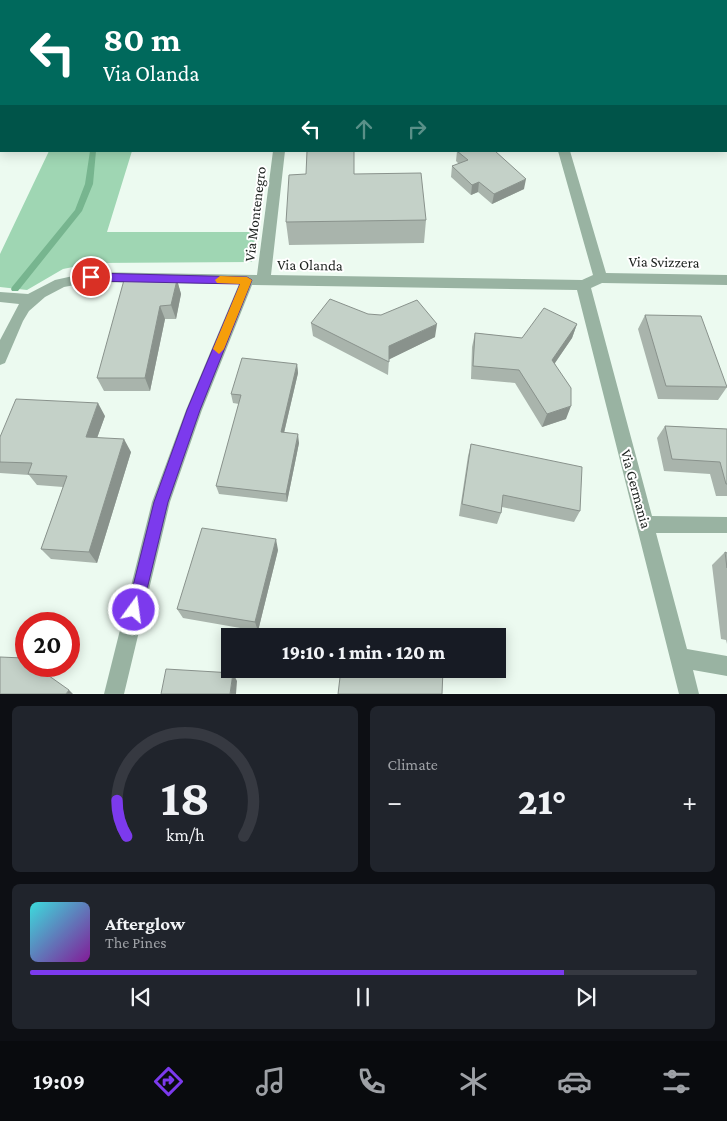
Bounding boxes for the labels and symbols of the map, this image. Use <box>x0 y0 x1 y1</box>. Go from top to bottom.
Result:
street label: Via Montenegro <box>241 165 270 263</box>
street label: Via Svizzera <box>628 253 700 271</box>
pin <box>70 256 112 298</box>
street label: Via Olanda <box>277 256 343 274</box>
street label: Via Germania <box>618 448 654 530</box>
position arrow <box>107 583 159 635</box>
speed limit sign: 20 <box>15 612 80 677</box>

